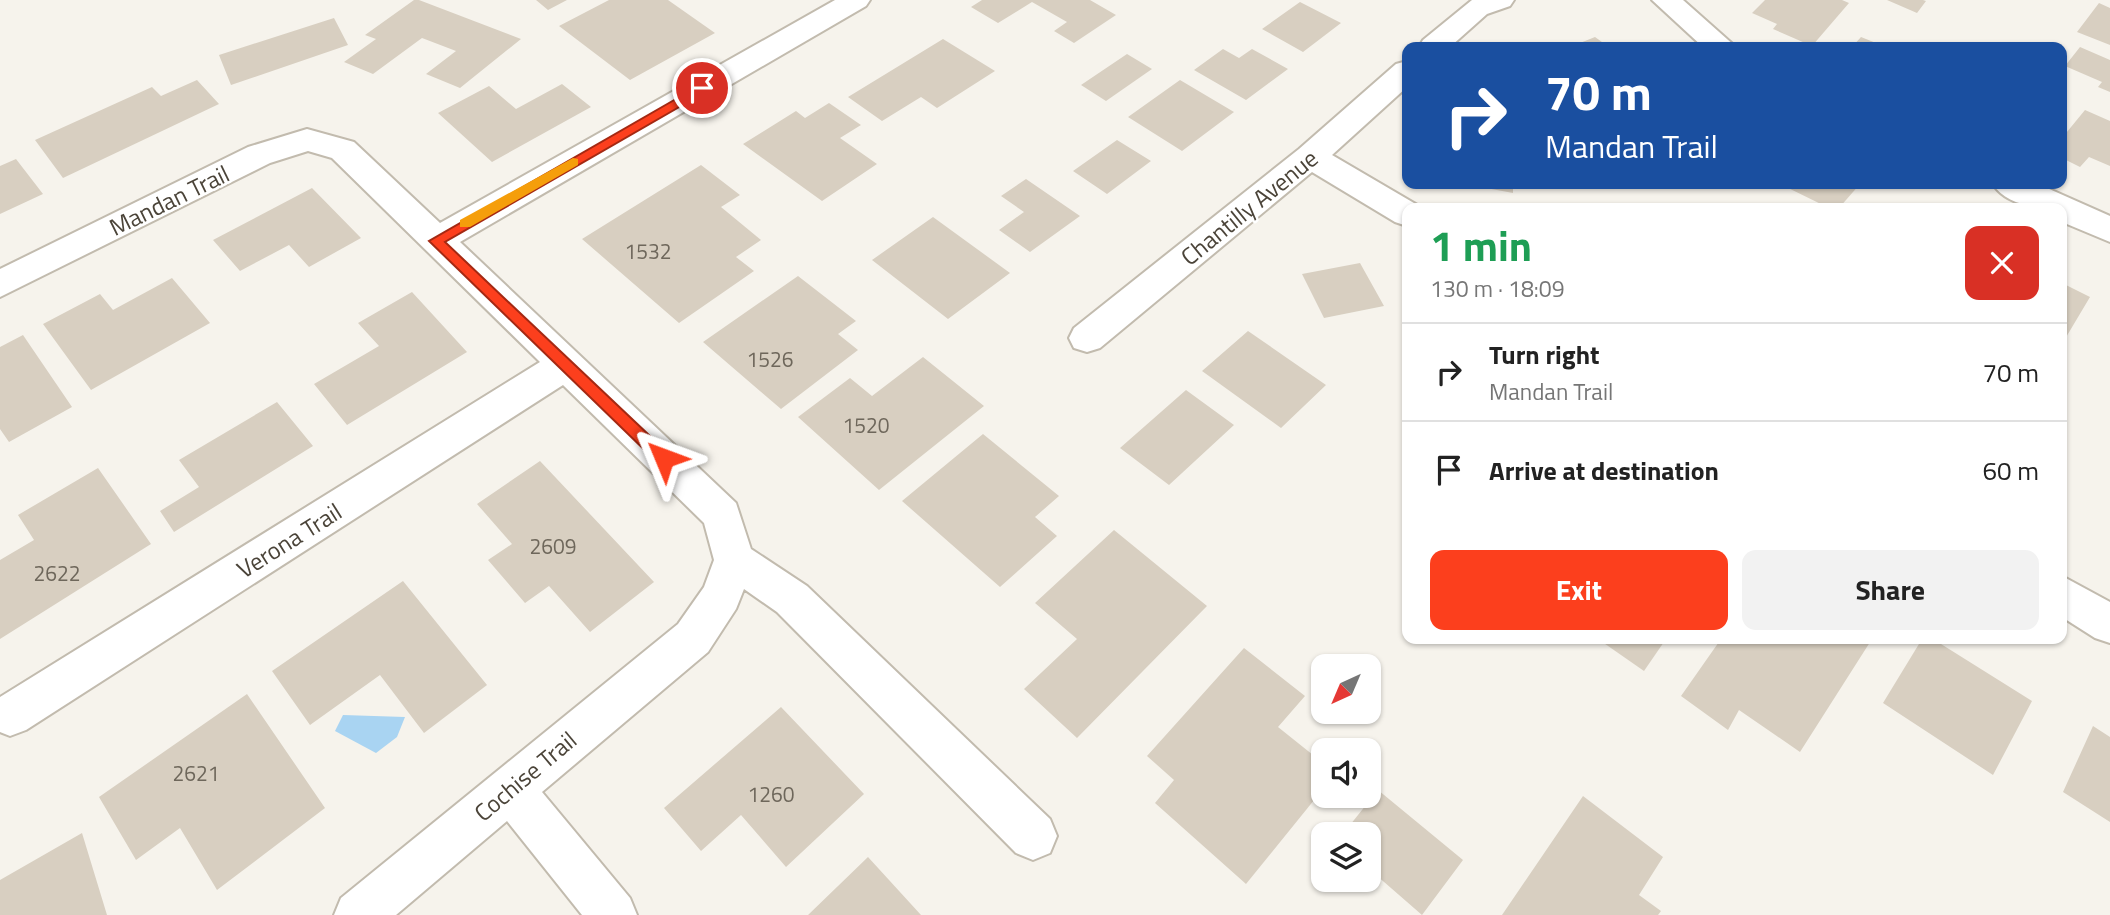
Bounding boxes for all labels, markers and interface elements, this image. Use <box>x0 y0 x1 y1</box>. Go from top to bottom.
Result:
text: 70 m <box>1545 54 1652 129</box>
pin <box>672 58 732 118</box>
icon: arrive <box>683 69 721 107</box>
icon: right <box>1430 70 1521 161</box>
text: Mandan Trail <box>1545 122 1718 170</box>
street label: Chantilly Avenue <box>1173 140 1325 274</box>
street label: Mandan Trail <box>103 155 235 245</box>
text: 1 min <box>1430 213 1532 277</box>
button: close <box>1965 226 2039 300</box>
house number: 1532 <box>624 235 672 267</box>
text: 130 m · 18:09 <box>1430 271 1565 306</box>
text: Turn right <box>1489 335 1600 374</box>
house number: 1526 <box>746 343 794 375</box>
icon: right <box>1430 353 1468 391</box>
text: 70 m <box>1982 353 2039 392</box>
text: Mandan Trail <box>1489 374 1613 409</box>
house number: 1520 <box>842 409 890 441</box>
position arrow <box>627 421 701 495</box>
icon: arrive <box>1430 451 1468 489</box>
text: Arrive at destination <box>1489 451 1719 490</box>
text: 60 m <box>1982 451 2039 490</box>
street label: Verona Trail <box>229 493 349 587</box>
house number: 2609 <box>529 530 577 562</box>
button: Exit <box>1430 550 1728 630</box>
button: Share <box>1742 550 2039 630</box>
house number: 2622 <box>33 557 81 589</box>
north arrow <box>1311 654 1381 724</box>
map controls <box>1311 654 1381 892</box>
street label: Cochise Trail <box>466 722 584 830</box>
button: sound <box>1311 738 1381 808</box>
house number: 2621 <box>172 757 220 789</box>
house number: 1260 <box>747 778 795 810</box>
button: layers <box>1311 822 1381 892</box>

